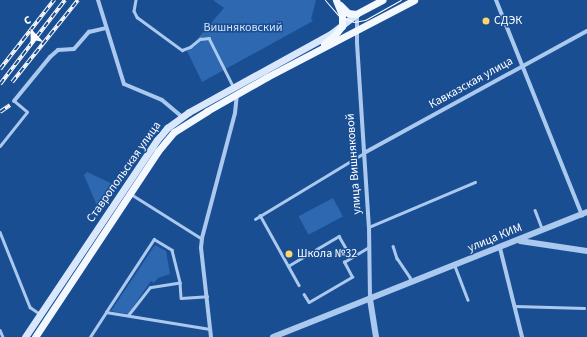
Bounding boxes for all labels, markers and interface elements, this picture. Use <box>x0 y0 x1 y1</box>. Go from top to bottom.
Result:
north arrow <box>12 12 52 52</box>
text: С <box>22 12 33 29</box>
place label: СДЭК <box>494 14 522 28</box>
marker: СДЭК <box>481 16 491 26</box>
park label: Вишняковский <box>203 21 283 35</box>
street label: Кавказская улица <box>426 54 516 112</box>
street label: улица Вишняковой <box>343 113 365 215</box>
street label: Ставропольская улица <box>84 119 164 225</box>
street label: улица КИМ <box>466 221 524 255</box>
place label: Школа №32 <box>297 247 357 261</box>
marker: Школа №32 <box>284 249 294 259</box>

